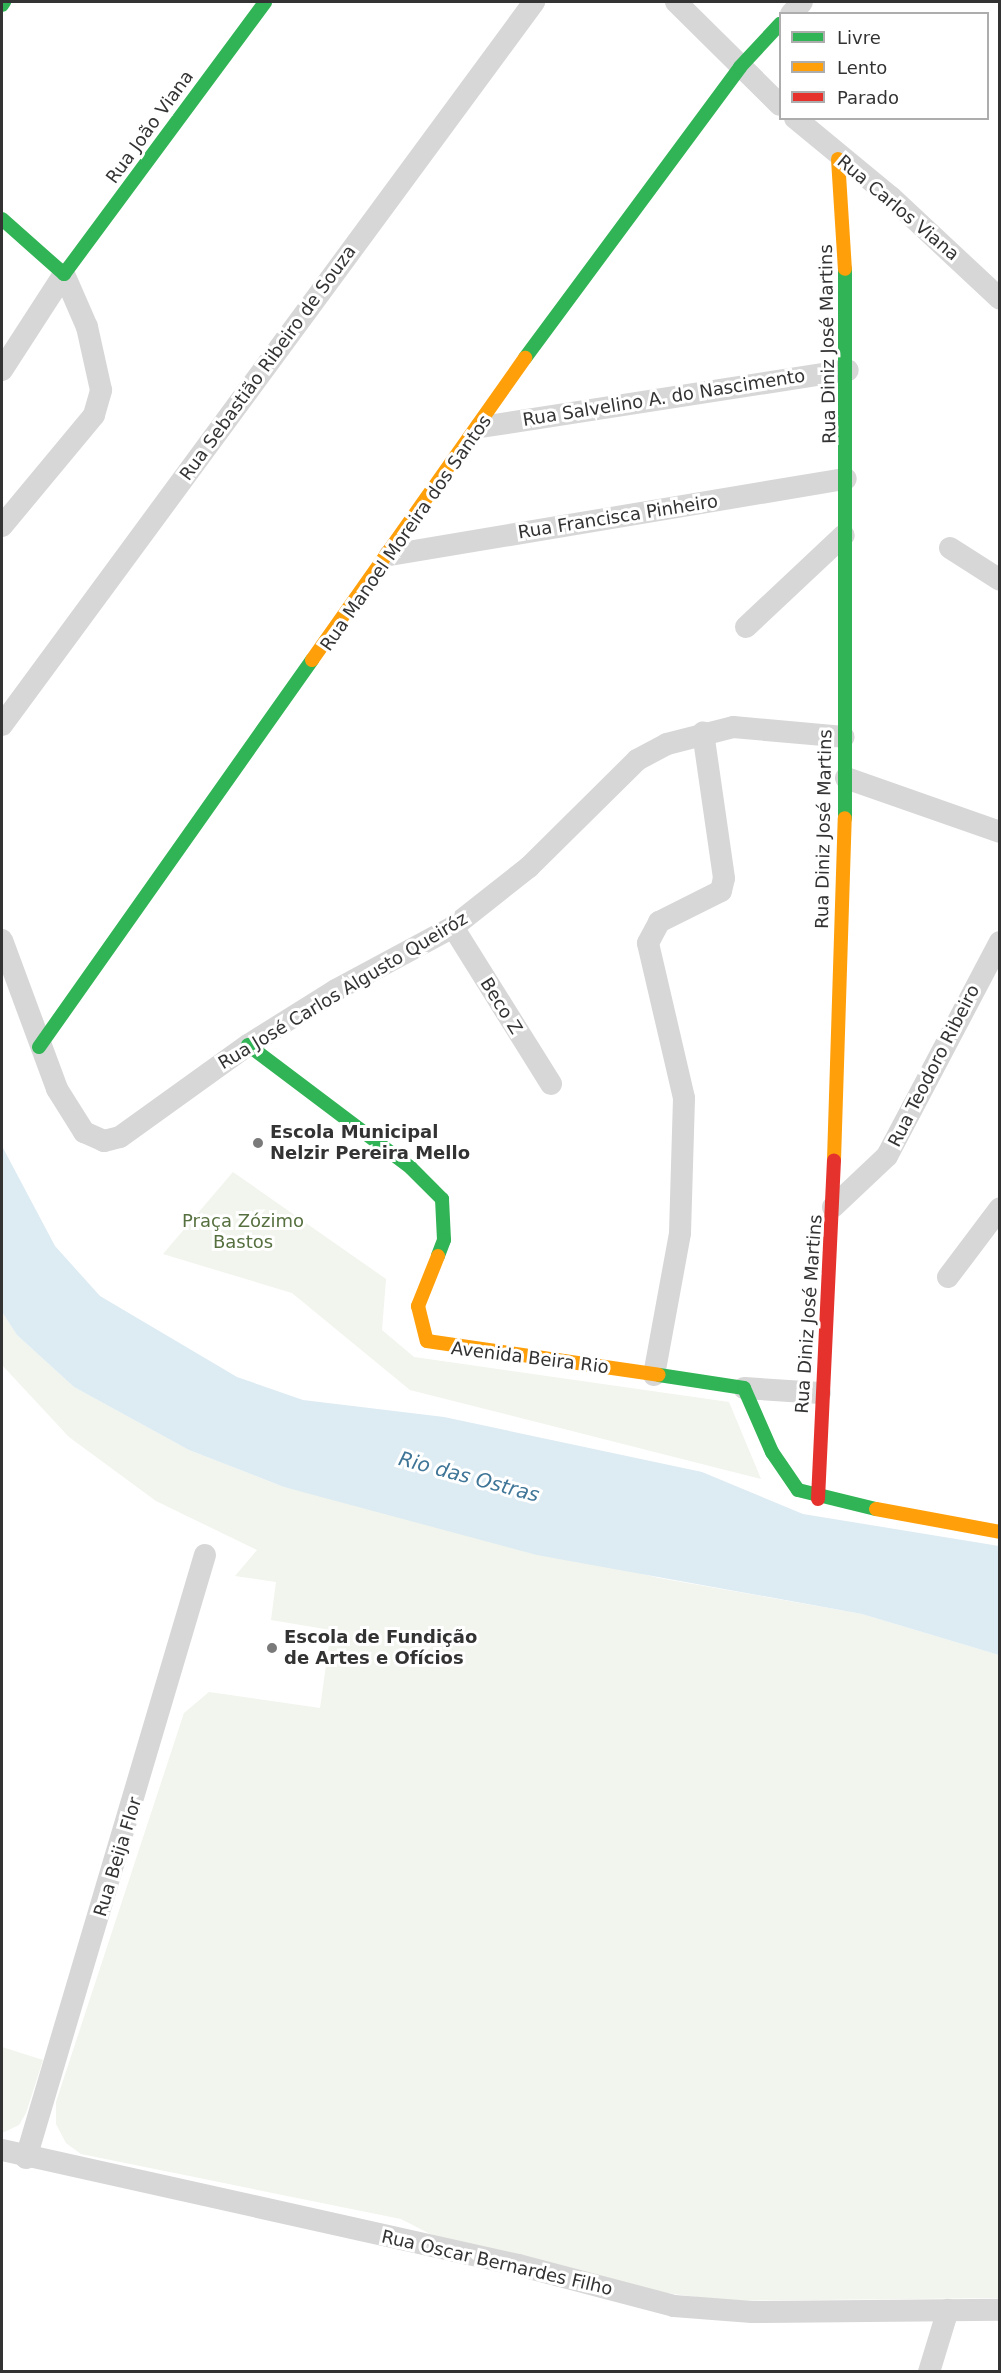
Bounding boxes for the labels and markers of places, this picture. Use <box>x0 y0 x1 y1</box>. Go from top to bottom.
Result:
place label: Escola Municipal Nelzir Pereira Mello <box>270 1122 470 1164</box>
marker: Escola Municipal Nelzir Pereira Mello <box>251 1136 265 1150</box>
place label: Escola de Fundição de Artes e Ofícios <box>284 1627 477 1670</box>
marker: Escola de Fundição de Artes e Ofícios <box>265 1641 279 1655</box>

